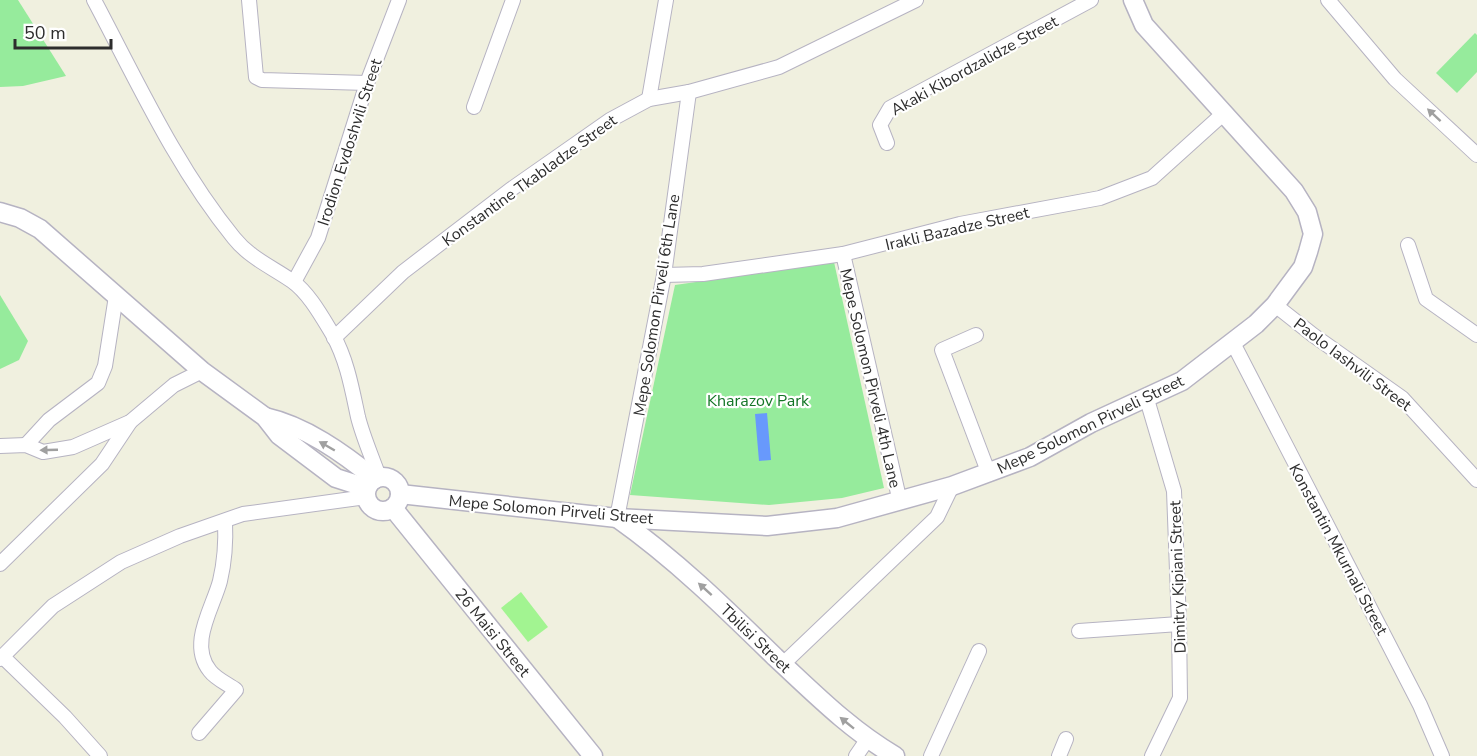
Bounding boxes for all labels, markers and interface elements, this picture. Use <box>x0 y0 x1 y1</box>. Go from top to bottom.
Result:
street label: Akaki Kibordzalidze Street <box>887 11 1062 121</box>
scale bar <box>15 12 111 50</box>
text: 50 m <box>24 21 66 45</box>
street label: Irodion Evdoshvili Street <box>313 56 387 229</box>
one-way arrow <box>1426 108 1441 122</box>
street label: Konstantine Tkabladze Street <box>438 110 622 252</box>
street label: Mepe Solomon Pirveli 6th Lane <box>629 192 685 418</box>
street label: Irakli Bazadze Street <box>883 202 1032 256</box>
street label: Mepe Solomon Pirveli 4th Lane <box>834 266 906 490</box>
street label: Paolo Iashvili Street <box>1289 313 1416 417</box>
street label: Mepe Solomon Pirveli Street <box>993 370 1188 480</box>
park label: Kharazov Park <box>707 390 810 412</box>
one-way arrow <box>319 440 335 451</box>
one-way arrow <box>39 445 58 454</box>
street label: Konstantin Mkurnali Street <box>1284 460 1393 639</box>
street label: Mepe Solomon Pirveli Street <box>448 490 654 530</box>
street label: Dimitry Kipiani Street <box>1164 500 1192 654</box>
one-way arrow <box>697 582 712 596</box>
street label: 26 Maisi Street <box>450 584 535 682</box>
street label: Tbilisi Street <box>715 599 796 678</box>
one-way arrow <box>839 717 854 729</box>

